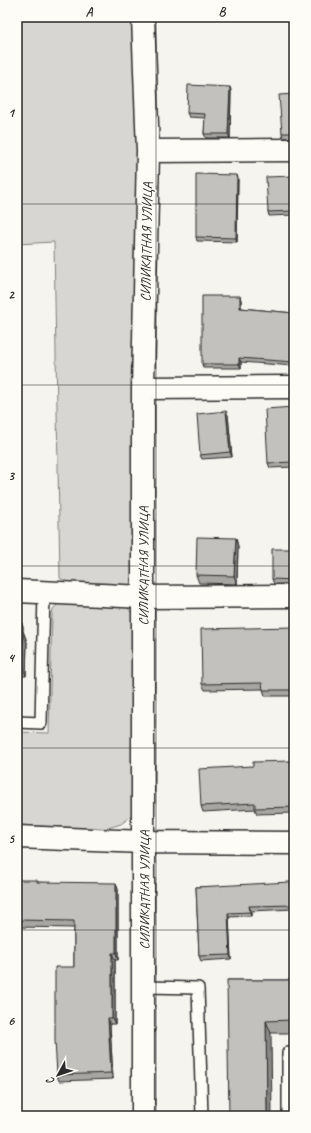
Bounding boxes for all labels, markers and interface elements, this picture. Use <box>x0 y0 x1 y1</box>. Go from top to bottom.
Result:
text: A <box>86 4 94 20</box>
text: B <box>219 4 227 20</box>
text: 1 <box>8 105 16 121</box>
street label: СИЛИКАТНАЯ УЛИЦА <box>137 181 156 302</box>
text: 2 <box>8 287 15 303</box>
text: 3 <box>8 468 15 484</box>
street label: СИЛИКАТНАЯ УЛИЦА <box>135 506 152 626</box>
text: 4 <box>8 650 16 666</box>
street label: СИЛИКАТНАЯ УЛИЦА <box>136 830 153 950</box>
text: 5 <box>8 831 15 847</box>
text: 6 <box>8 1013 15 1029</box>
north arrow <box>38 1055 78 1095</box>
text: С <box>42 1074 57 1088</box>

